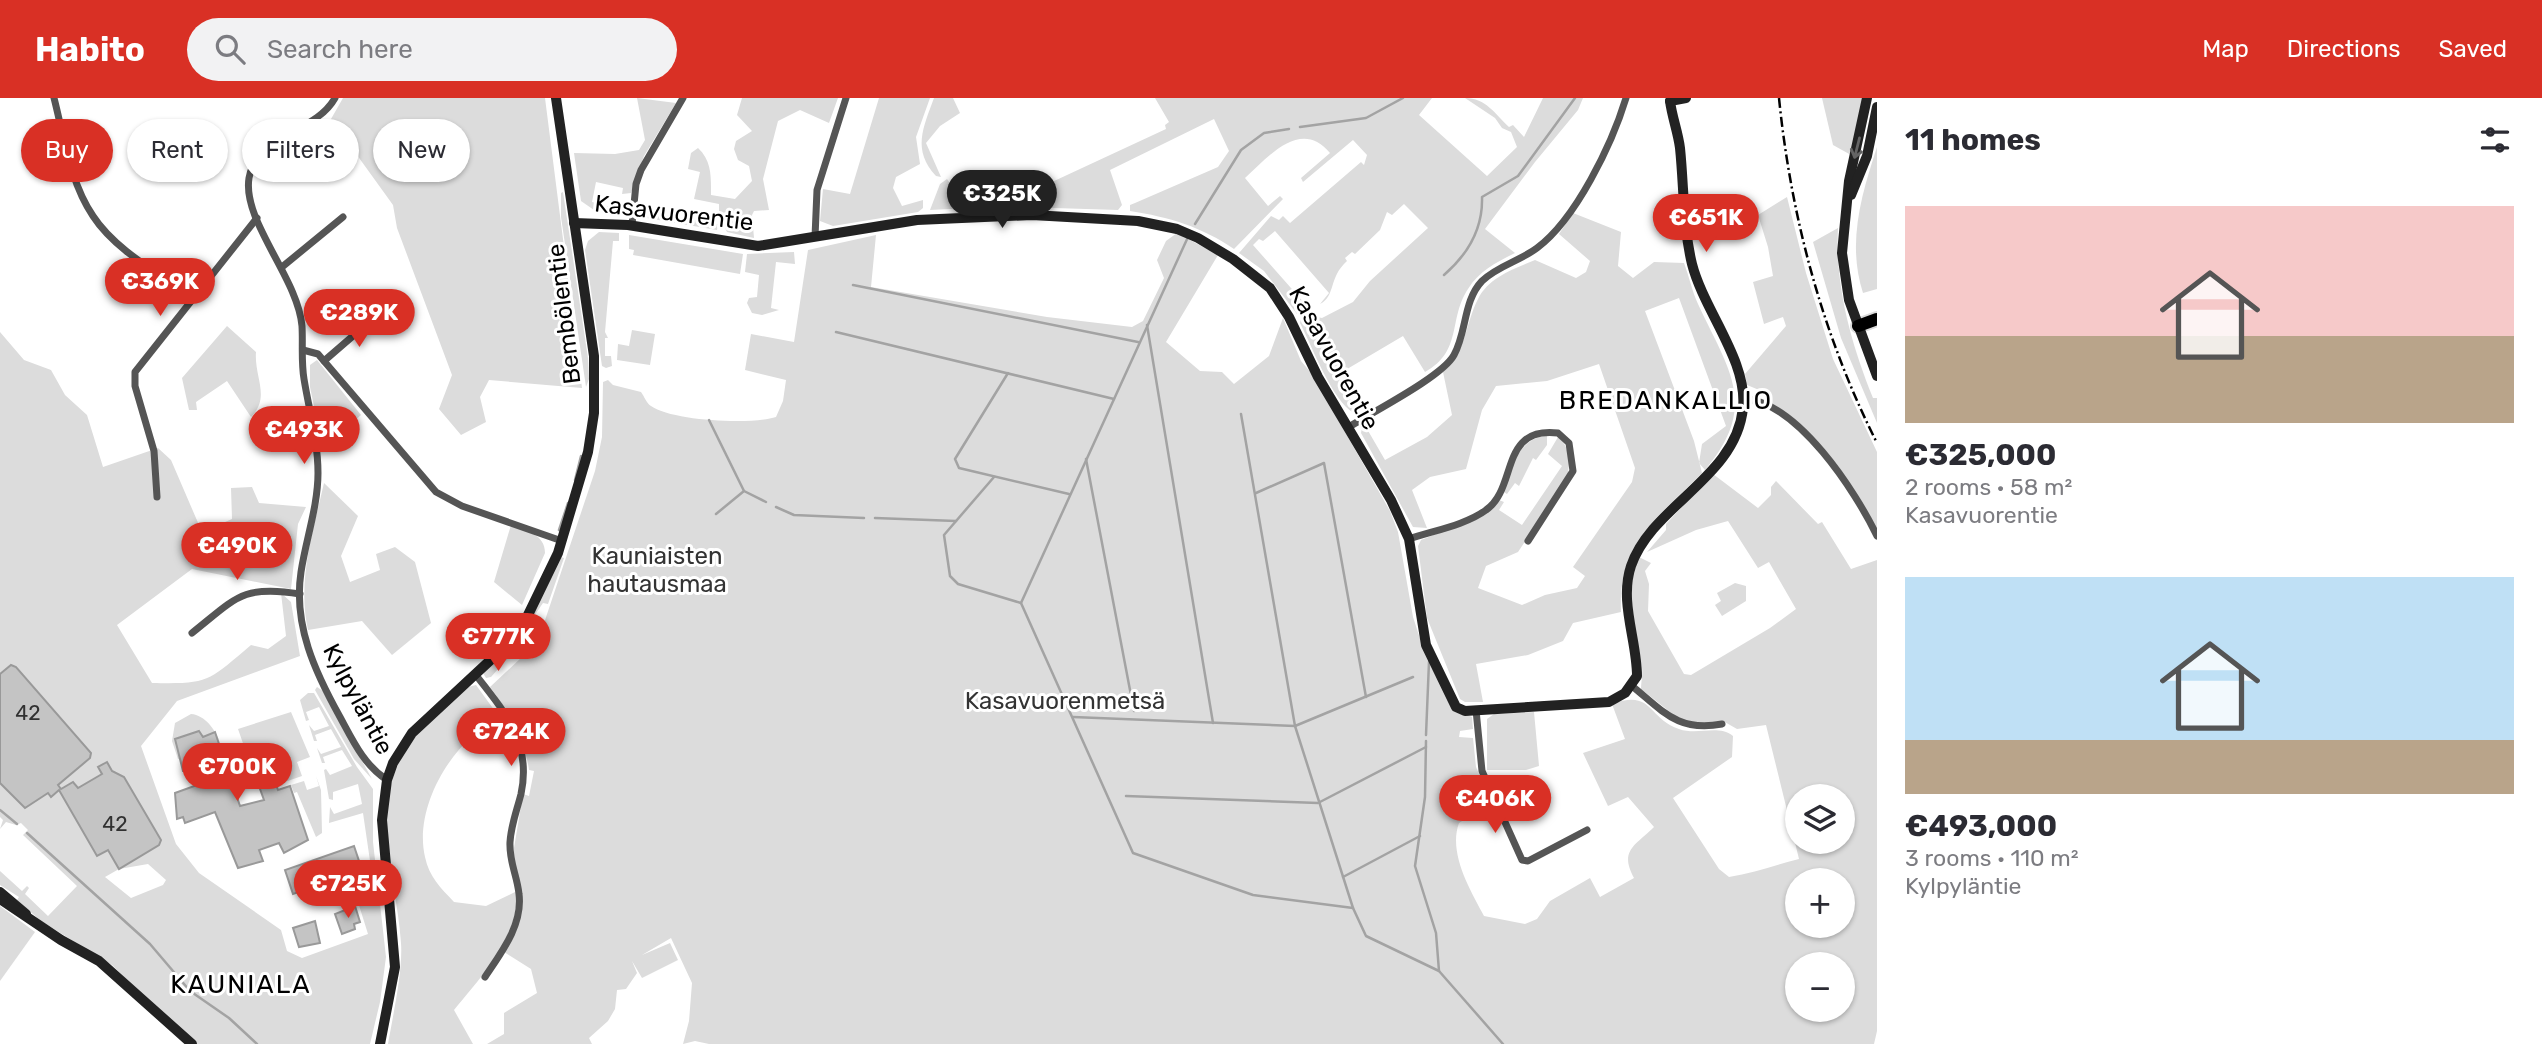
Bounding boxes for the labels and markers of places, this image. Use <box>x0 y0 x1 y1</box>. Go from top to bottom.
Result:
pin: €325K <box>953 170 1051 230</box>
pin: €651K <box>1657 194 1755 254</box>
pin: €369K <box>111 258 209 318</box>
pin: €289K <box>310 289 408 349</box>
pin: €493K <box>255 406 353 466</box>
pin: €490K <box>188 522 286 582</box>
pin: €777K <box>449 614 547 673</box>
pin: €724K <box>462 708 560 768</box>
pin: €700K <box>188 744 286 803</box>
pin: €406K <box>1446 776 1544 835</box>
pin: €725K <box>299 860 397 920</box>

